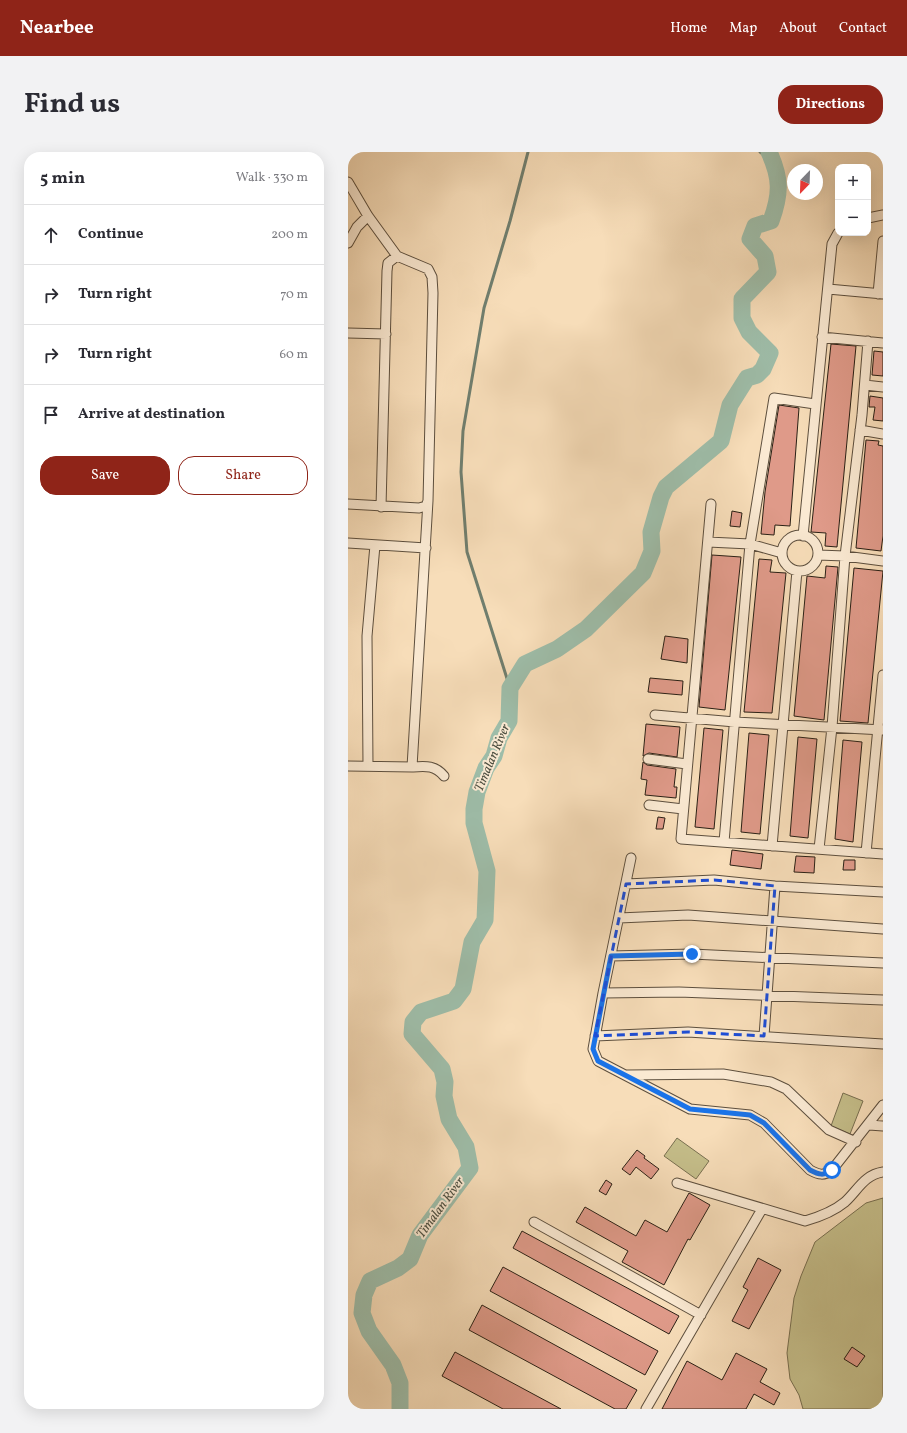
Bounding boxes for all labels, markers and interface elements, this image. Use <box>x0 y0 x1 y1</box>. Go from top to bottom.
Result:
text: Nearbee <box>20 15 94 41</box>
text: Home <box>670 19 707 38</box>
text: Map <box>729 19 757 38</box>
text: About <box>779 19 817 38</box>
text: Contact <box>839 19 887 38</box>
text: Find us <box>24 85 120 124</box>
button: Directions <box>778 85 883 124</box>
north arrow <box>787 164 823 200</box>
map controls <box>835 164 871 236</box>
button: + <box>835 164 871 200</box>
text: 5 min <box>40 167 85 190</box>
text: Walk · 330 m <box>236 169 308 187</box>
button: − <box>835 200 871 236</box>
icon: ahead <box>40 224 62 246</box>
text: Continue <box>78 224 143 245</box>
text: 200 m <box>271 226 308 244</box>
icon: right <box>40 284 62 306</box>
text: Turn right <box>78 284 152 305</box>
text: 70 m <box>280 286 308 304</box>
icon: right <box>40 344 62 366</box>
text: Turn right <box>78 344 152 365</box>
text: 60 m <box>280 346 308 364</box>
icon: arrive <box>40 404 62 426</box>
text: Arrive at destination <box>78 404 225 425</box>
button: Save <box>40 456 170 495</box>
button: Share <box>178 456 308 495</box>
water label: Timalan River <box>471 721 515 794</box>
route end <box>683 945 701 963</box>
route start <box>823 1161 841 1179</box>
water label: Timalan River <box>413 1174 469 1242</box>

